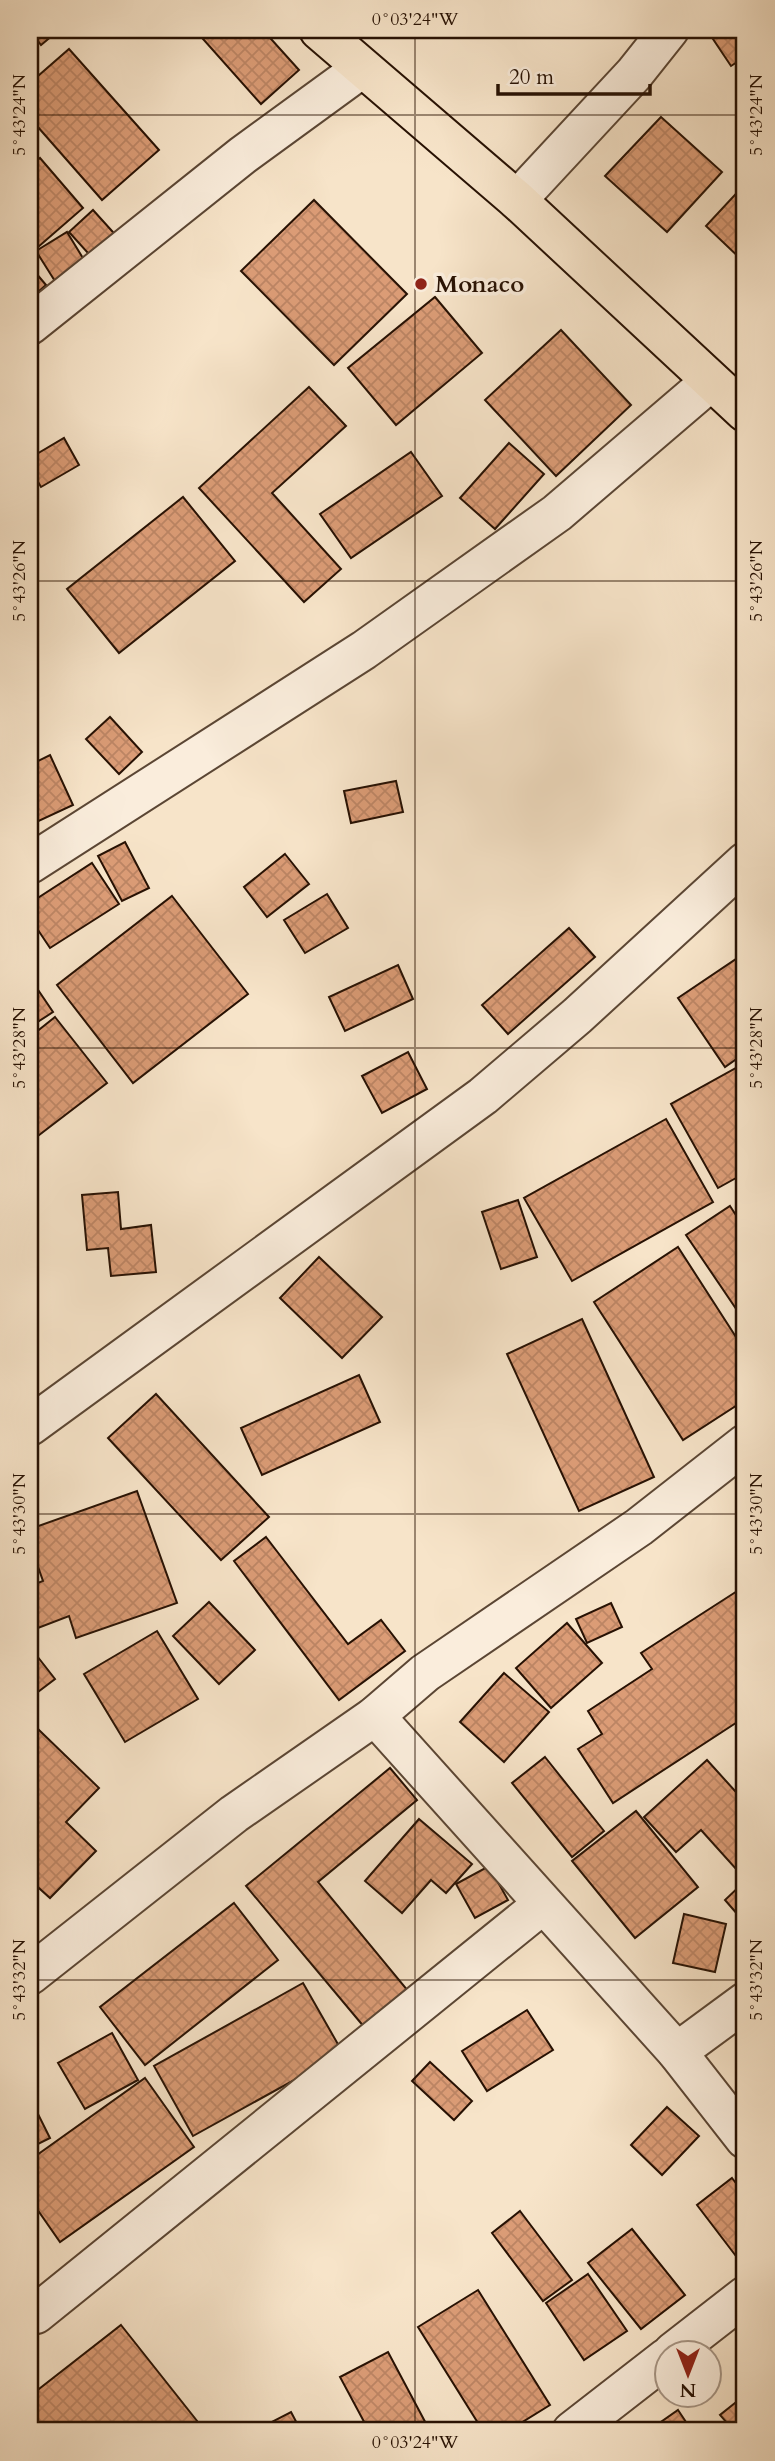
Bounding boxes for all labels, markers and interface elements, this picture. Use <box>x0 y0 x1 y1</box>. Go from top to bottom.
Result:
text: 0°03'24"W <box>372 7 458 32</box>
scale bar <box>498 52 651 96</box>
text: 20 m <box>509 63 554 92</box>
text: 5°43'24"N <box>7 73 32 156</box>
text: 5°43'24"N <box>744 73 769 156</box>
place label: Monaco <box>435 268 524 301</box>
marker: Monaco <box>413 276 429 292</box>
text: 5°43'26"N <box>7 539 32 622</box>
text: 5°43'26"N <box>744 539 769 622</box>
text: 5°43'28"N <box>7 1006 32 1089</box>
text: 5°43'28"N <box>744 1006 769 1089</box>
text: 5°43'30"N <box>7 1472 32 1555</box>
text: 5°43'30"N <box>744 1472 769 1555</box>
text: 5°43'32"N <box>7 1938 32 2021</box>
text: 5°43'32"N <box>744 1938 769 2021</box>
north arrow <box>652 2338 722 2408</box>
text: N <box>679 2377 696 2403</box>
text: 0°03'24"W <box>372 2430 458 2455</box>

